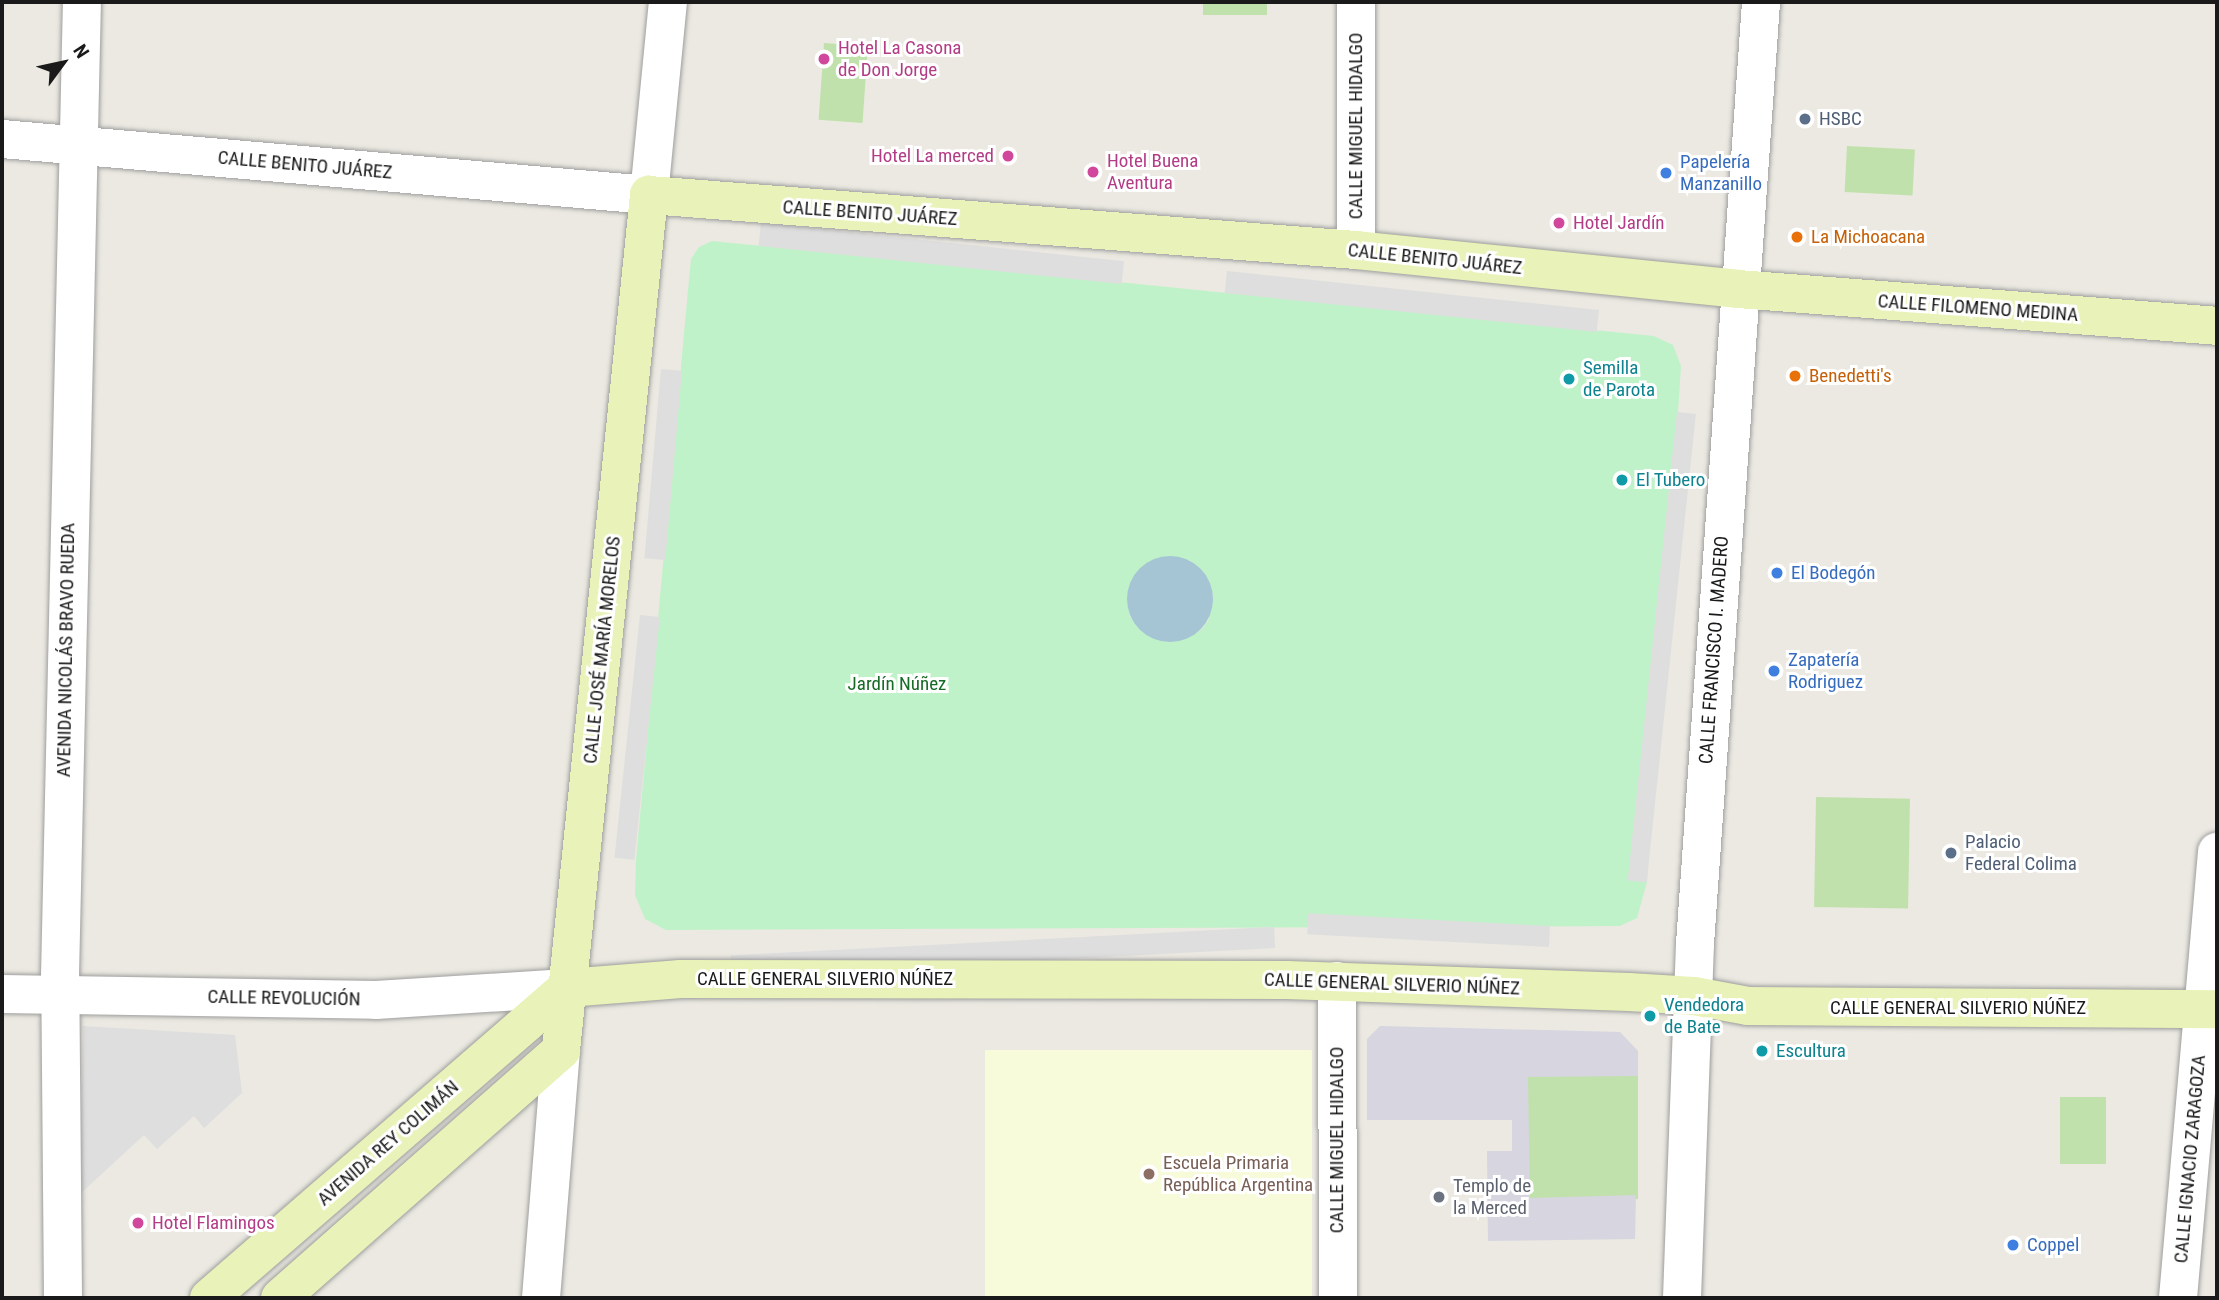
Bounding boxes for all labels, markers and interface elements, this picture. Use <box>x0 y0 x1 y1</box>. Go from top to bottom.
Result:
north arrow <box>28 28 98 98</box>
street label: CALLE MIGUEL HIDALGO <box>1345 33 1367 219</box>
place label: Hotel La Casona de Don Jorge <box>838 37 961 81</box>
text: N <box>68 40 94 62</box>
marker: Hotel La Casona de Don Jorge <box>816 51 832 67</box>
place label: HSBC <box>1819 108 1862 130</box>
marker: HSBC <box>1797 111 1813 127</box>
place label: Hotel La merced <box>871 145 994 167</box>
street label: CALLE BENITO JUÁREZ <box>217 146 393 184</box>
marker: Hotel La merced <box>1000 148 1016 164</box>
place label: Hotel Buena Aventura <box>1107 150 1198 194</box>
place label: Papelería Manzanillo <box>1680 151 1762 195</box>
marker: Hotel Buena Aventura <box>1085 164 1101 180</box>
marker: Papelería Manzanillo <box>1658 165 1674 181</box>
street label: CALLE BENITO JUÁREZ <box>782 196 958 230</box>
place label: Hotel Jardín <box>1573 212 1665 234</box>
marker: Hotel Jardín <box>1551 215 1567 231</box>
place label: La Michoacana <box>1811 226 1925 248</box>
marker: La Michoacana <box>1789 229 1805 245</box>
street label: CALLE BENITO JUÁREZ <box>1347 239 1523 279</box>
street label: CALLE FILOMENO MEDINA <box>1877 290 2079 326</box>
place label: Semilla de Parota <box>1583 357 1655 401</box>
place label: Benedetti's <box>1809 365 1892 387</box>
marker: Benedetti's <box>1787 368 1803 384</box>
marker: Semilla de Parota <box>1561 371 1577 387</box>
place label: El Tubero <box>1636 469 1706 491</box>
marker: El Tubero <box>1614 472 1630 488</box>
street label: AVENIDA NICOLÁS BRAVO RUEDA <box>52 523 80 777</box>
street label: CALLE JOSÉ MARÍA MORELOS <box>579 535 625 765</box>
street label: CALLE FRANCISCO I. MADERO <box>1695 535 1733 765</box>
place label: El Bodegón <box>1791 562 1876 584</box>
marker: El Bodegón <box>1769 565 1785 581</box>
place label: Zapatería Rodriguez <box>1788 649 1863 693</box>
marker: Zapatería Rodriguez <box>1766 663 1782 679</box>
park label: Jardín Núñez <box>848 673 946 695</box>
place label: Palacio Federal Colima <box>1965 831 2077 875</box>
marker: Palacio Federal Colima <box>1943 845 1959 861</box>
street label: CALLE GENERAL SILVERIO NÚÑEZ <box>697 968 953 990</box>
street label: CALLE GENERAL SILVERIO NÚÑEZ <box>1264 968 1520 1000</box>
street label: CALLE REVOLUCIÓN <box>207 985 361 1011</box>
place label: Vendedora de Bate <box>1664 994 1744 1038</box>
street label: CALLE GENERAL SILVERIO NÚÑEZ <box>1830 997 2086 1019</box>
marker: Vendedora de Bate <box>1642 1008 1658 1024</box>
place label: Escultura <box>1776 1040 1846 1062</box>
marker: Escultura <box>1754 1043 1770 1059</box>
street label: CALLE MIGUEL HIDALGO <box>1326 1047 1348 1233</box>
street label: CALLE IGNACIO ZARAGOZA <box>2170 1054 2210 1264</box>
street label: AVENIDA REY COLIMÁN <box>313 1075 463 1211</box>
place label: Escuela Primaria República Argentina <box>1163 1152 1313 1196</box>
marker: Escuela Primaria República Argentina <box>1141 1166 1157 1182</box>
place label: Templo de la Merced <box>1453 1175 1531 1219</box>
marker: Templo de la Merced <box>1431 1189 1447 1205</box>
place label: Hotel Flamingos <box>152 1212 275 1234</box>
marker: Hotel Flamingos <box>130 1215 146 1231</box>
place label: Coppel <box>2027 1234 2079 1256</box>
marker: Coppel <box>2005 1237 2021 1253</box>

